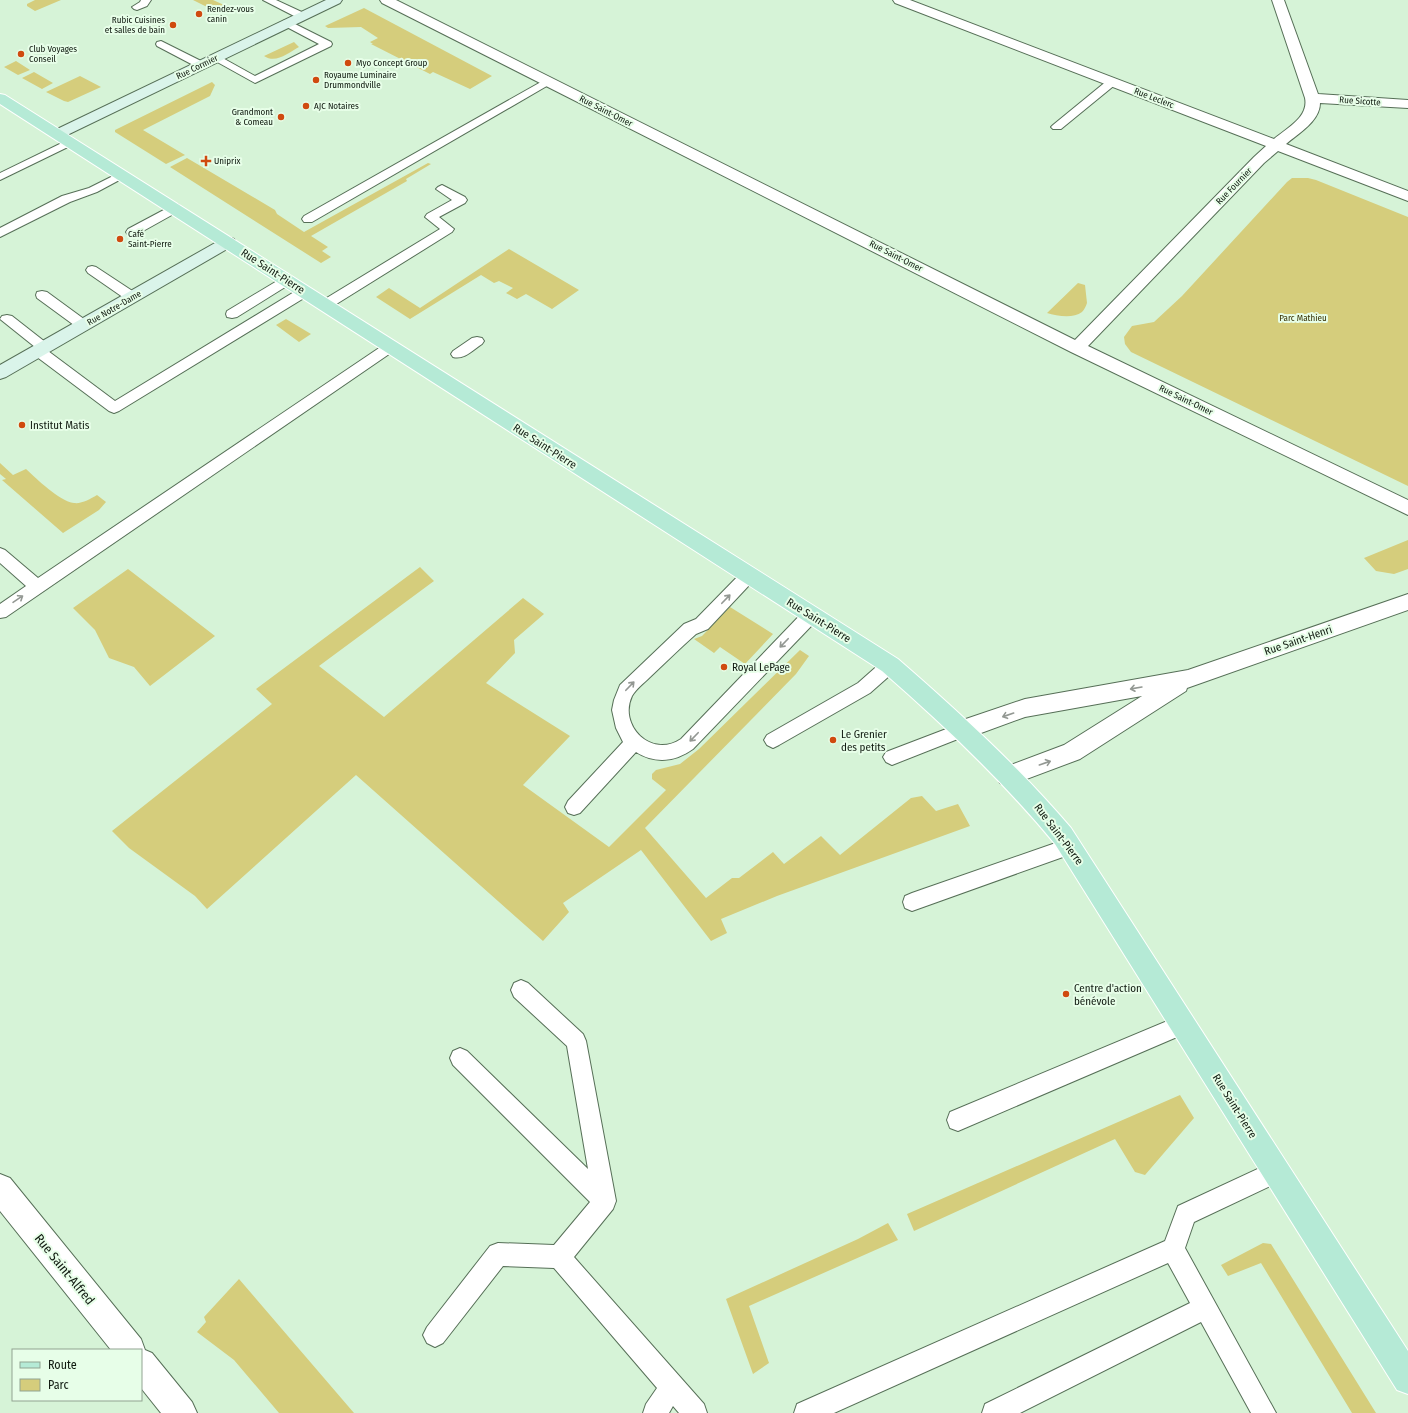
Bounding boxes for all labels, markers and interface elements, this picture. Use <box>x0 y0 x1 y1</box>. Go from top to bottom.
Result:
place label: Rendez-vous canin <box>207 4 254 24</box>
marker: Rendez-vous canin <box>194 9 204 19</box>
place label: Rubic Cuisines et salles de bain <box>105 15 165 35</box>
marker: Rubic Cuisines et salles de bain <box>168 20 178 30</box>
place label: Club Voyages Conseil <box>29 44 77 64</box>
marker: Club Voyages Conseil <box>16 49 26 59</box>
street label: Rue Cormier <box>174 52 220 81</box>
marker: Myo Concept Group <box>343 58 353 68</box>
place label: Myo Concept Group <box>356 58 428 68</box>
place label: Royaume Luminaire Drummondville <box>324 70 397 90</box>
marker: Royaume Luminaire Drummondville <box>311 75 321 85</box>
street label: Rue Leclerc <box>1133 86 1175 110</box>
street label: Rue Saint-Omer <box>578 93 635 129</box>
street label: Rue Sicotte <box>1339 95 1382 107</box>
marker: AJC Notaires <box>301 101 311 111</box>
place label: AJC Notaires <box>314 101 359 111</box>
place label: Grandmont & Comeau <box>232 107 273 127</box>
marker: Grandmont & Comeau <box>276 112 286 122</box>
marker: Uniprix <box>201 156 211 166</box>
place label: Uniprix <box>214 156 241 166</box>
street label: Rue Fournier <box>1214 165 1255 206</box>
place label: Café Saint-Pierre <box>128 229 172 249</box>
marker: Café Saint-Pierre <box>115 234 125 244</box>
street label: Rue Saint-Omer <box>868 238 925 274</box>
street label: Rue Saint-Pierre <box>239 246 307 297</box>
street label: Rue Notre-Dame <box>85 288 143 328</box>
park label: Parc Mathieu <box>1279 313 1327 323</box>
street label: Rue Saint-Omer <box>1158 383 1215 418</box>
place label: Institut Matis <box>30 419 90 432</box>
marker: Institut Matis <box>17 420 27 430</box>
street label: Rue Saint-Pierre <box>511 421 579 472</box>
one-way arrow <box>721 594 730 604</box>
one-way arrow <box>13 595 24 603</box>
street label: Rue Saint-Pierre <box>784 596 853 645</box>
street label: Rue Saint-Henri <box>1263 623 1334 658</box>
one-way arrow <box>779 638 789 648</box>
place label: Royal LePage <box>732 661 790 674</box>
marker: Royal LePage <box>719 662 729 672</box>
one-way arrow <box>626 681 635 691</box>
one-way arrow <box>1129 685 1142 693</box>
one-way arrow <box>1003 711 1015 719</box>
place label: Le Grenier des petits <box>841 728 887 754</box>
one-way arrow <box>689 732 699 742</box>
marker: Le Grenier des petits <box>828 735 838 745</box>
one-way arrow <box>1038 759 1051 766</box>
street label: Rue Saint-Pierre <box>1031 801 1086 867</box>
place label: Centre d'action bénévole <box>1074 982 1142 1008</box>
marker: Centre d'action bénévole <box>1061 989 1071 999</box>
street label: Rue Saint-Pierre <box>1210 1072 1259 1141</box>
street label: Rue Saint-Alfred <box>32 1231 98 1308</box>
legend <box>12 1349 142 1401</box>
text: Route <box>48 1358 77 1372</box>
text: Parc <box>48 1378 69 1392</box>

